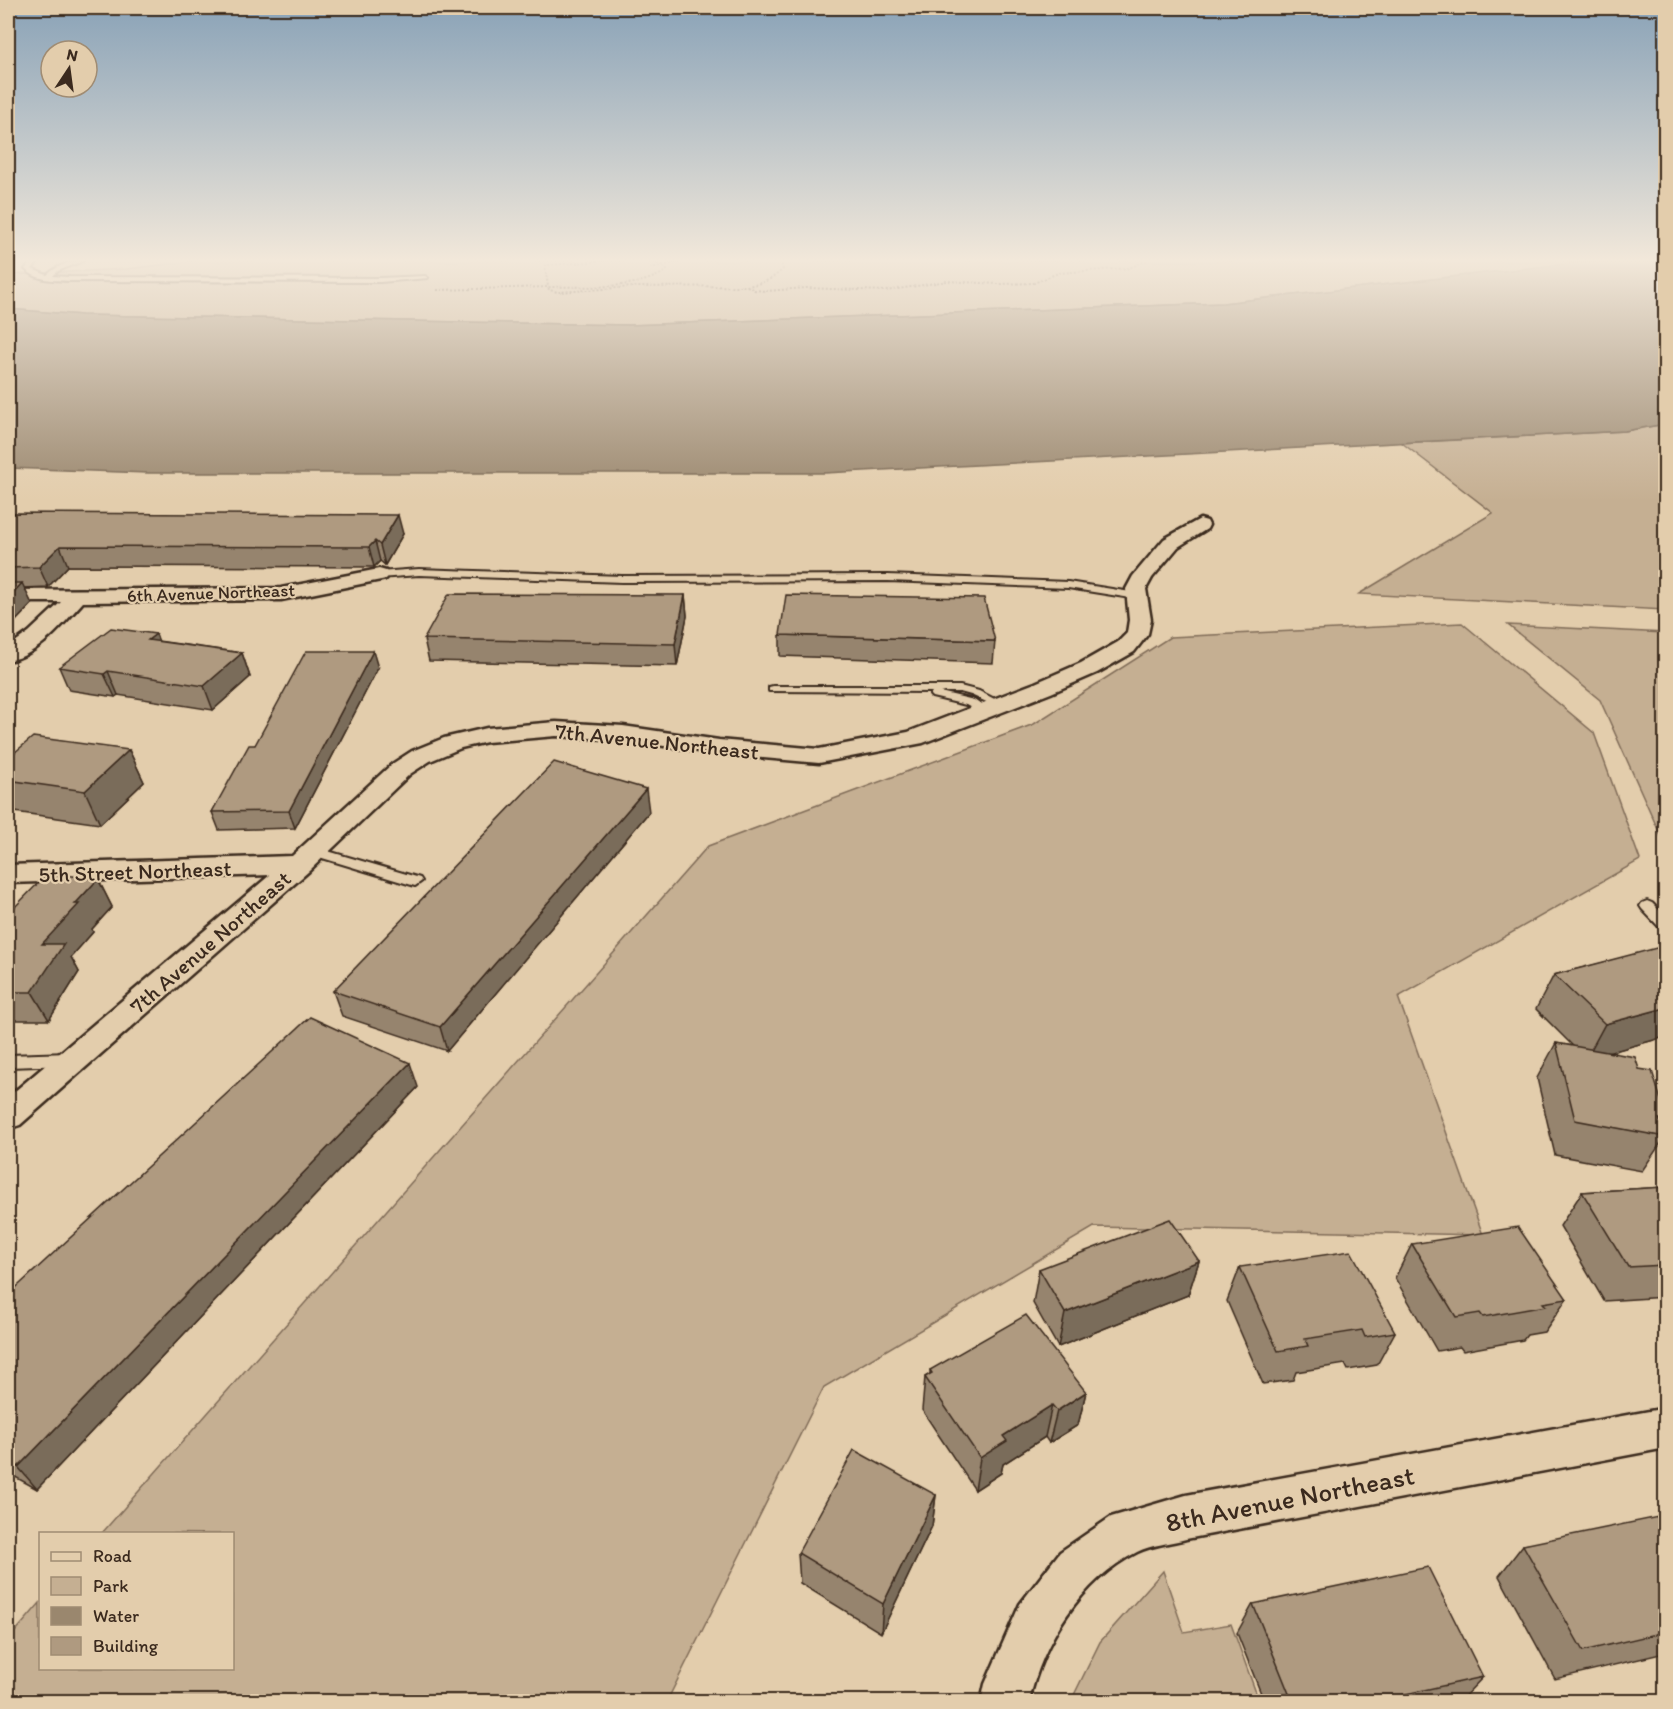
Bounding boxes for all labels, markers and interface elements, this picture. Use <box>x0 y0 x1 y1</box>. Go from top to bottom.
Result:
north arrow <box>39 39 99 99</box>
text: N <box>65 44 80 65</box>
street label: 6th Avenue Northeast <box>127 579 296 607</box>
street label: 7th Avenue Northeast <box>554 717 760 766</box>
street label: 5th Street Northeast <box>38 855 232 888</box>
street label: 7th Avenue Northeast <box>124 865 296 1020</box>
street label: 8th Avenue Northeast <box>1163 1458 1417 1539</box>
legend <box>39 1532 234 1670</box>
text: Road <box>93 1545 132 1567</box>
text: Park <box>93 1575 128 1597</box>
text: Water <box>93 1605 139 1627</box>
text: Building <box>93 1635 159 1657</box>

